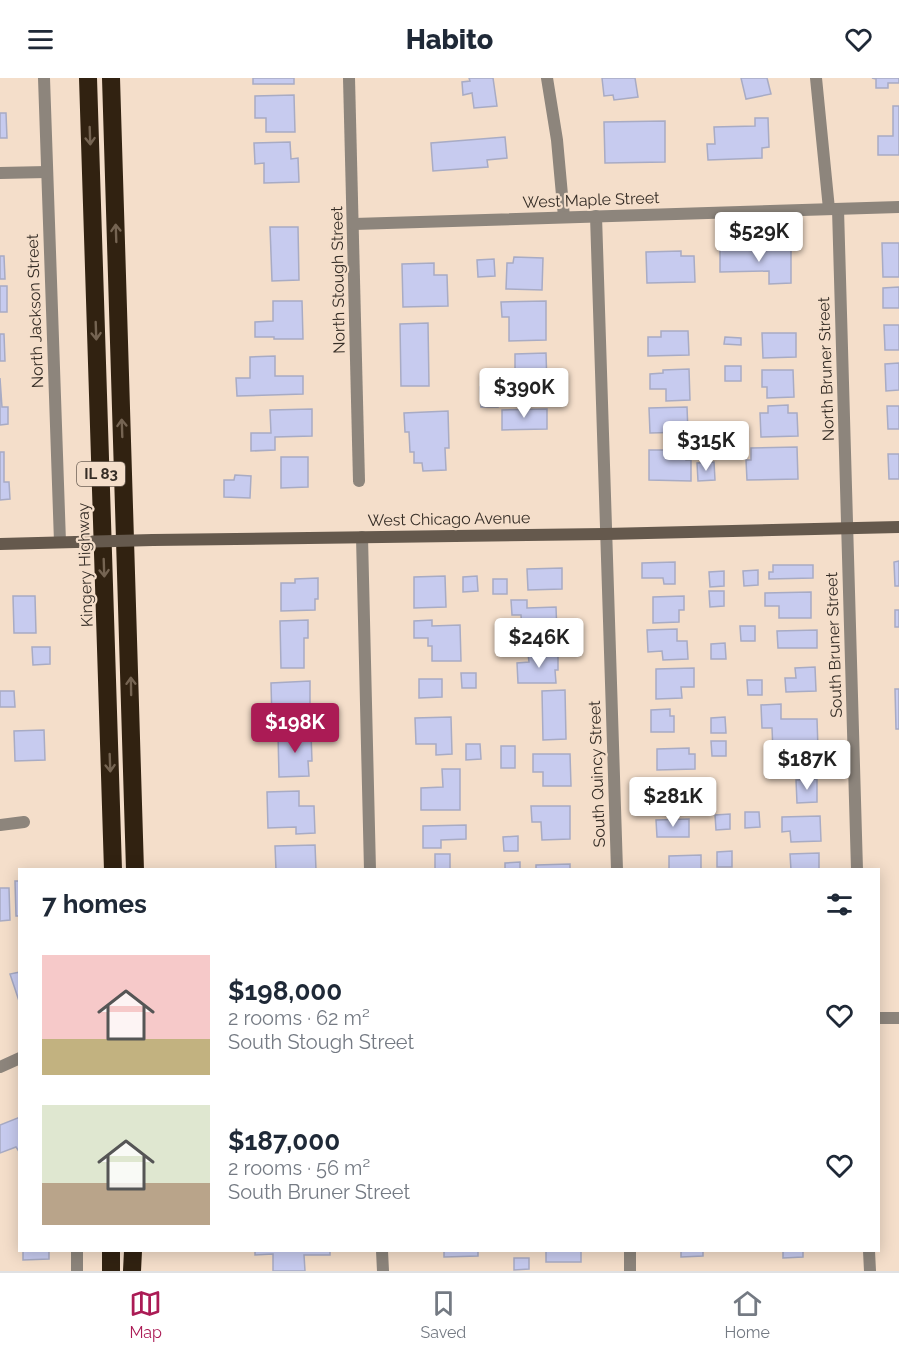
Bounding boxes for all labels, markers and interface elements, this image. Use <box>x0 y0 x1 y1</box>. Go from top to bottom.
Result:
icon: menu <box>24 23 57 56</box>
icon: heart <box>842 23 875 56</box>
text: Habito <box>406 24 493 55</box>
one-way arrow <box>84 126 96 146</box>
street label: West Maple Street <box>522 188 660 212</box>
street label: North Stough Street <box>327 205 349 354</box>
pin: $529K <box>717 212 801 263</box>
text: $529K <box>729 219 789 243</box>
one-way arrow <box>110 223 121 243</box>
street label: North Jackson Street <box>23 233 47 388</box>
street label: North Bruner Street <box>814 296 838 441</box>
one-way arrow <box>91 321 102 341</box>
pin: $390K <box>482 368 566 419</box>
text: $390K <box>493 375 555 399</box>
one-way arrow <box>116 418 128 438</box>
pin: $315K <box>664 421 748 472</box>
text: $315K <box>677 428 735 452</box>
road number: IL 83 <box>77 462 125 486</box>
street label: Kingery Highway <box>73 502 97 628</box>
street label: West Chicago Avenue <box>368 508 530 530</box>
one-way arrow <box>99 558 110 578</box>
street label: South Bruner Street <box>822 571 846 718</box>
pin: $246K <box>497 618 581 669</box>
text: $246K <box>509 625 569 649</box>
one-way arrow <box>125 676 136 696</box>
street label: South Quincy Street <box>585 700 609 848</box>
pin: $198K <box>253 703 337 754</box>
text: $198K <box>265 710 325 734</box>
pin: $187K <box>765 740 849 791</box>
text: $187K <box>777 747 837 771</box>
one-way arrow <box>105 753 116 773</box>
pin: $281K <box>631 777 715 828</box>
text: $281K <box>643 784 703 808</box>
icon: filters <box>823 888 856 921</box>
text: 7 homes <box>42 889 147 919</box>
text: $198,000 <box>228 976 342 1006</box>
icon: home <box>90 979 162 1051</box>
icon: heart <box>823 999 856 1032</box>
text: 2 rooms · 62 m² <box>228 1006 370 1030</box>
text: South Stough Street <box>228 1030 414 1054</box>
text: $187,000 <box>228 1126 340 1156</box>
icon: home <box>90 1129 162 1201</box>
icon: heart <box>823 1149 856 1182</box>
text: 2 rooms · 56 m² <box>228 1156 370 1180</box>
text: South Bruner Street <box>228 1180 410 1204</box>
tab: Map <box>129 1287 162 1342</box>
tab: Saved <box>420 1287 466 1342</box>
tab: Home <box>725 1287 770 1342</box>

